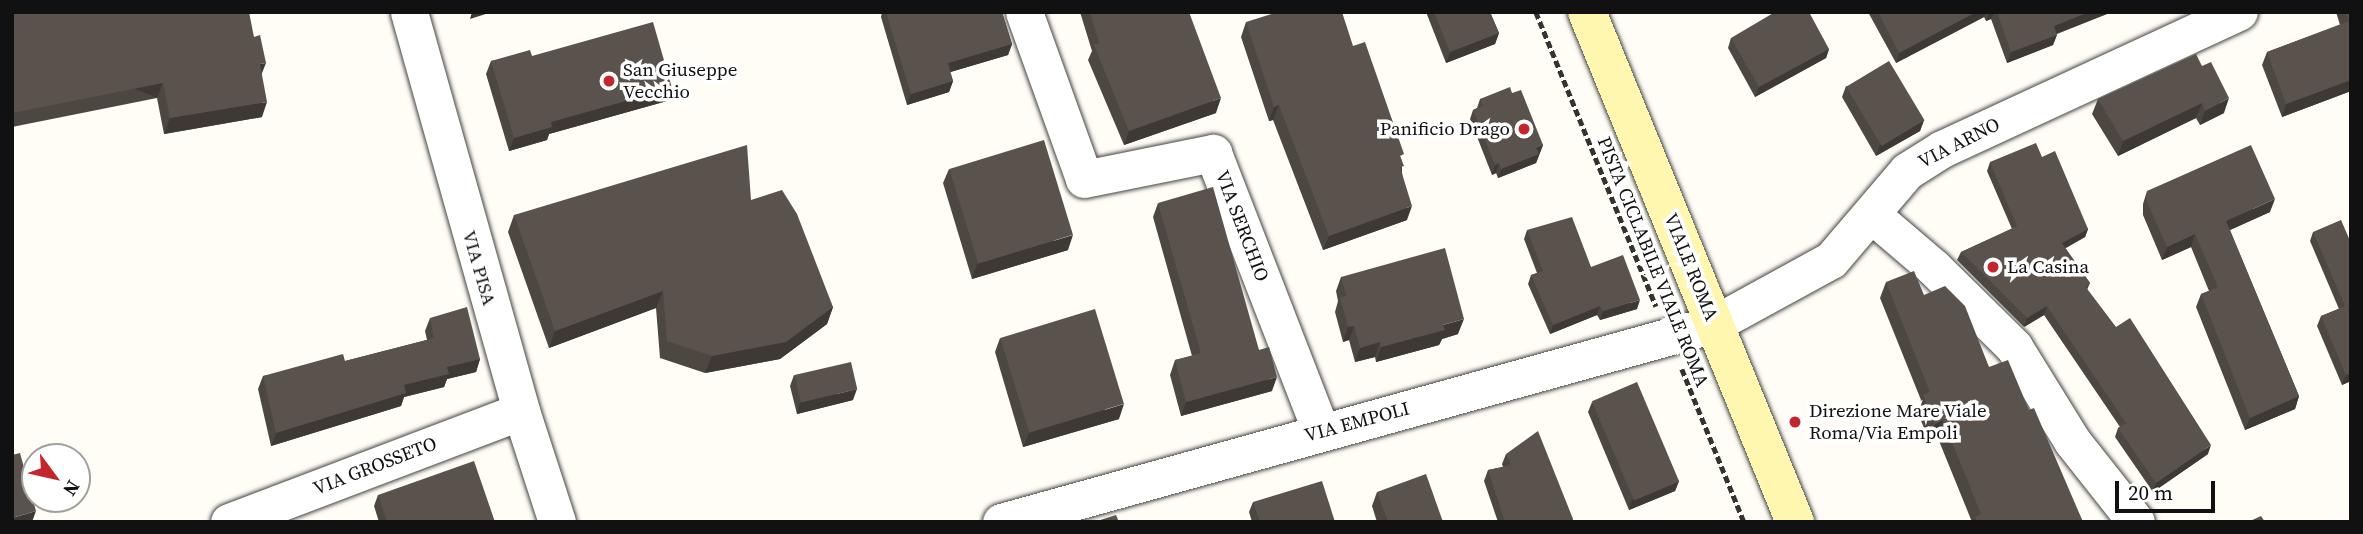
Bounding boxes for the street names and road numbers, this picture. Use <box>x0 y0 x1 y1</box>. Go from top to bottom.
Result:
street label: VIA ARNO <box>1914 113 2004 173</box>
street label: PISTA CICLABILE VIALE ROMA <box>1592 133 1714 391</box>
street label: VIA SERCHIO <box>1210 167 1274 285</box>
street label: VIALE ROMA <box>1659 210 1723 324</box>
street label: VIA PISA <box>457 228 501 308</box>
street label: VIA EMPOLI <box>1302 397 1412 447</box>
street label: VIA GROSSETO <box>310 432 440 500</box>

